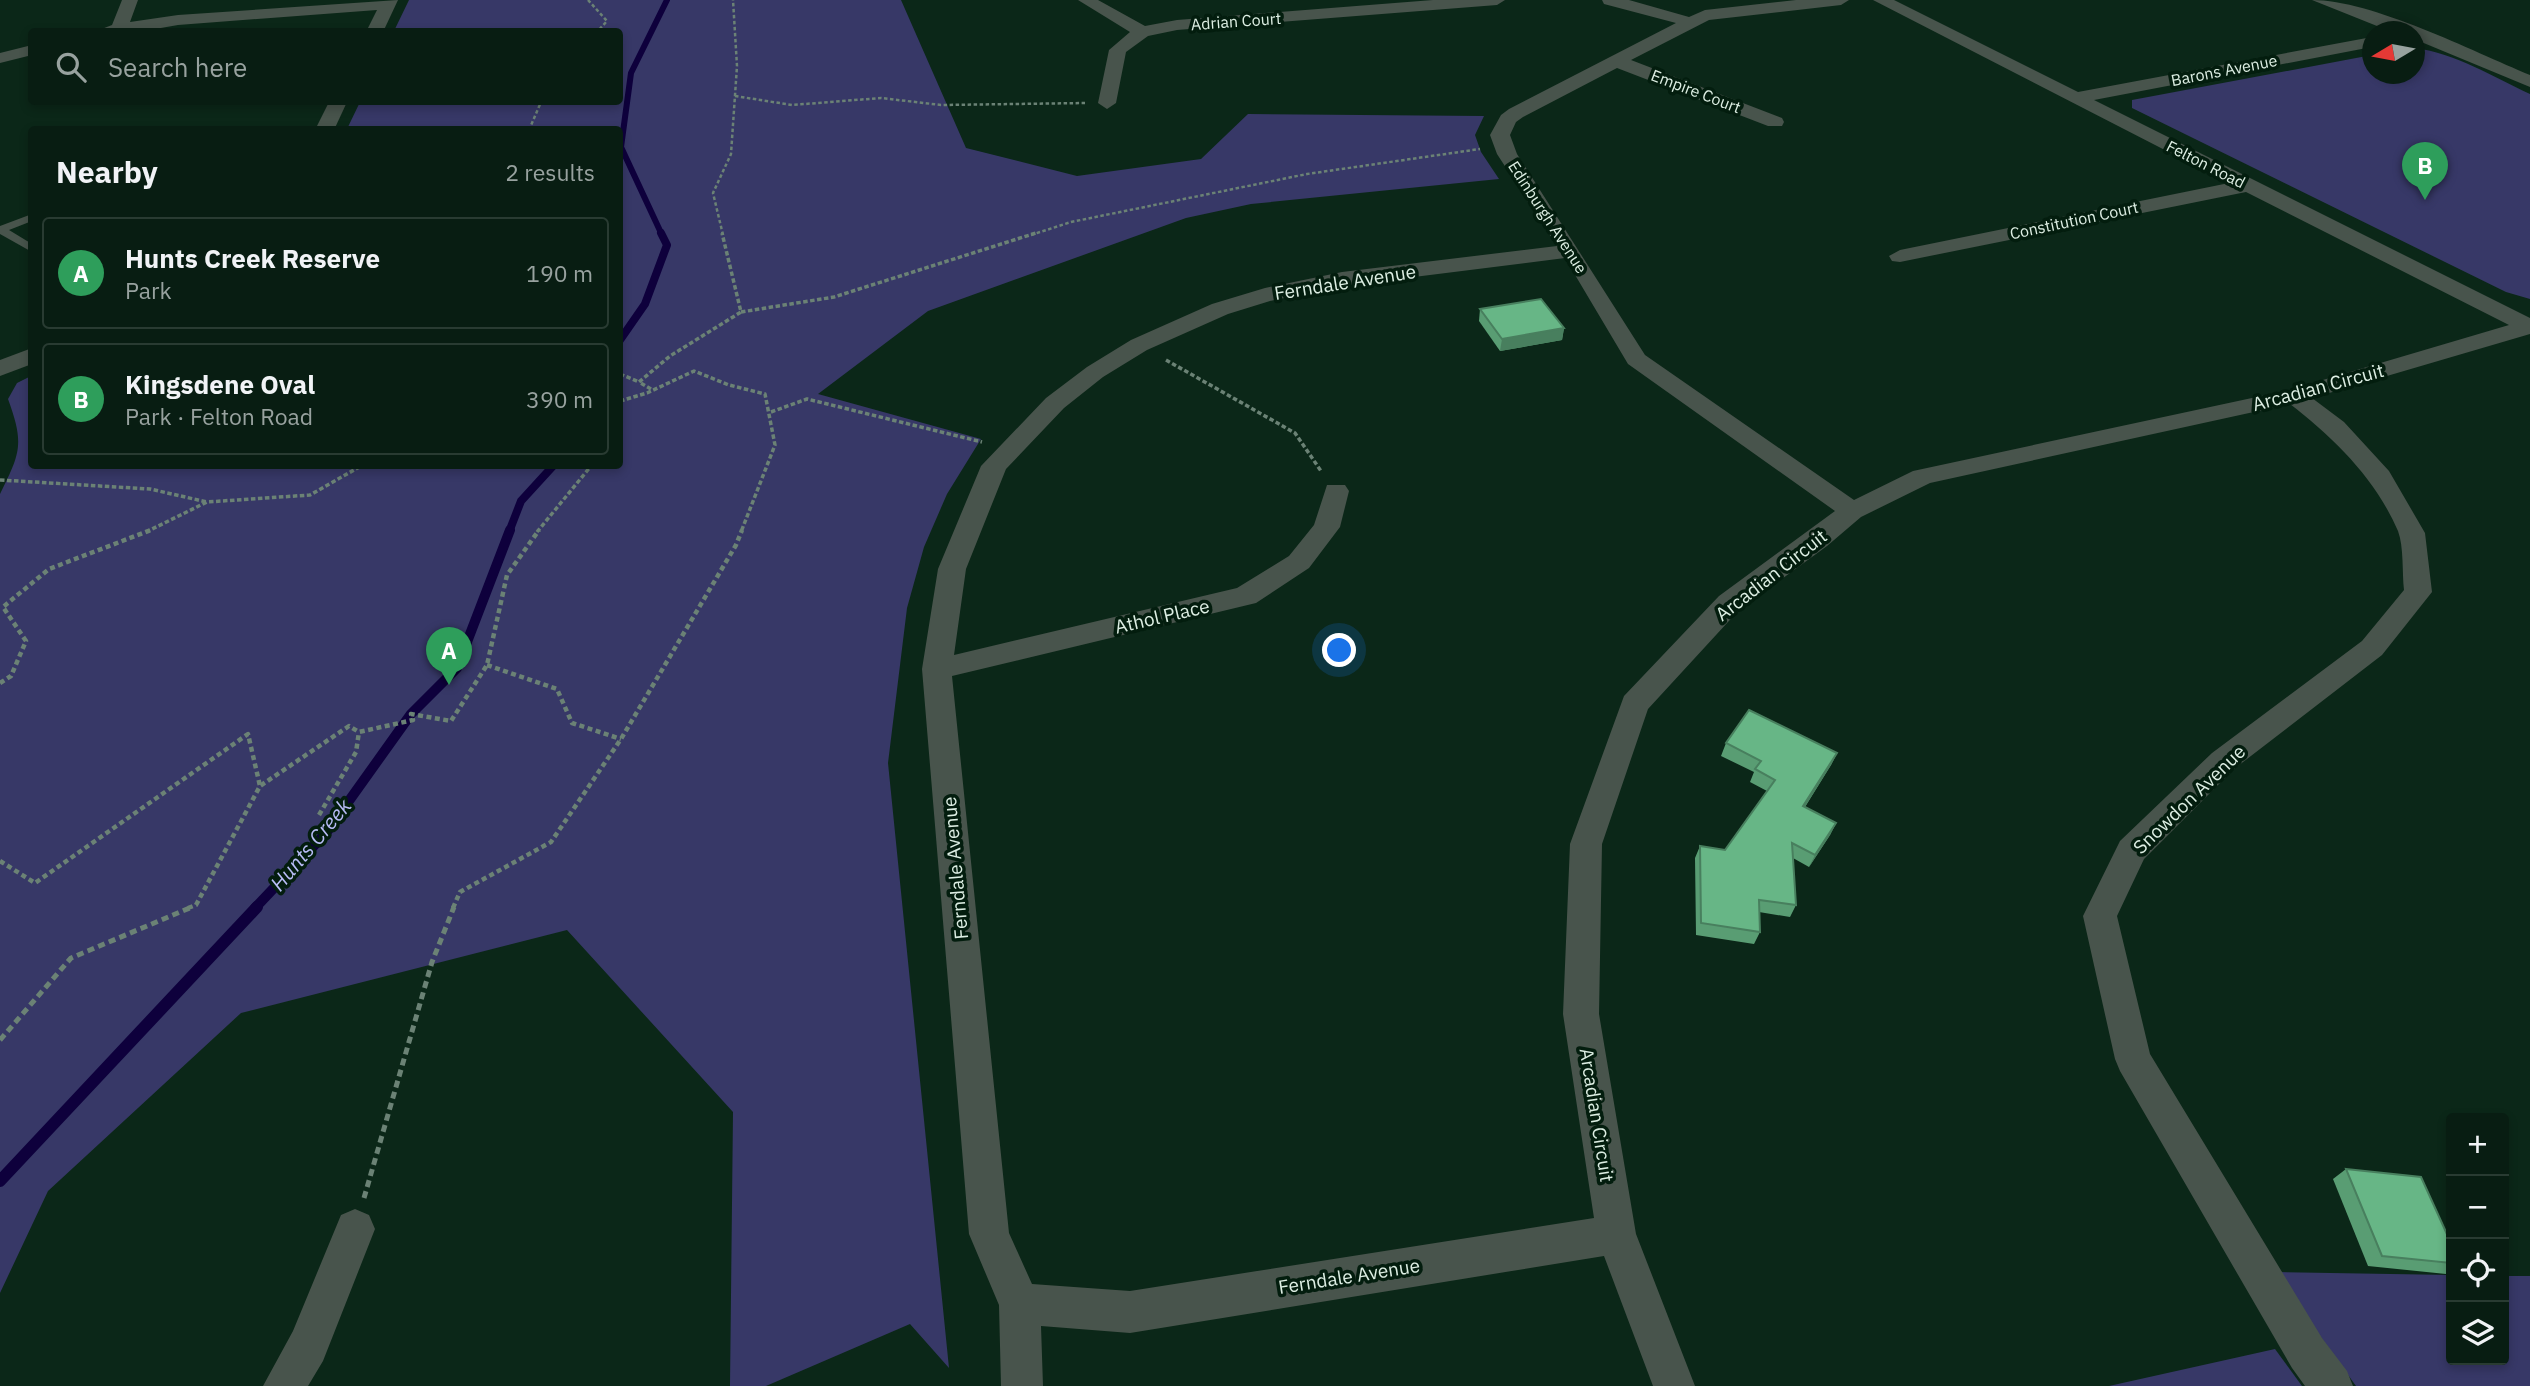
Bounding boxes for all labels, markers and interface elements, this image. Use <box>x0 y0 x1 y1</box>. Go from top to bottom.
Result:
street label: Adrian Court <box>1190 8 1282 34</box>
north arrow <box>2362 21 2425 84</box>
search box <box>28 28 623 105</box>
icon: search <box>52 48 90 86</box>
text: Search here <box>108 50 247 84</box>
street label: Barons Avenue <box>2169 50 2279 90</box>
street label: Empire Court <box>1648 65 1744 117</box>
street label: Felton Road <box>2163 136 2249 192</box>
pin: B <box>2402 142 2448 200</box>
text: Nearby <box>56 152 158 191</box>
text: 2 results <box>505 157 595 187</box>
street label: Edinburgh Avenue <box>1504 157 1592 277</box>
street label: Constitution Court <box>2008 197 2140 243</box>
text: Hunts Creek Reserve <box>125 241 380 275</box>
text: A <box>73 258 89 288</box>
text: 190 m <box>526 258 593 288</box>
street label: Ferndale Avenue <box>1272 259 1418 305</box>
text: Park <box>125 275 172 305</box>
street label: Arcadian Circuit <box>2250 358 2386 416</box>
text: Kingsdene Oval <box>125 367 315 401</box>
text: B <box>73 384 89 414</box>
text: 390 m <box>526 384 593 414</box>
text: Park · Felton Road <box>125 401 313 431</box>
street label: Arcadian Circuit <box>1710 524 1832 626</box>
street label: Athol Place <box>1112 593 1212 639</box>
pin: A <box>426 627 472 685</box>
your location <box>1322 633 1356 667</box>
street label: Snowdon Avenue <box>2128 739 2250 859</box>
water label: Hunts Creek <box>263 792 358 896</box>
street label: Ferndale Avenue <box>937 796 973 940</box>
street label: Arcadian Circuit <box>1575 1046 1619 1184</box>
map controls <box>2446 1113 2509 1365</box>
button: + <box>2446 1113 2509 1176</box>
button: − <box>2446 1176 2509 1239</box>
button: locate <box>2446 1239 2509 1302</box>
street label: Ferndale Avenue <box>1276 1253 1422 1299</box>
button: layers <box>2446 1302 2509 1365</box>

